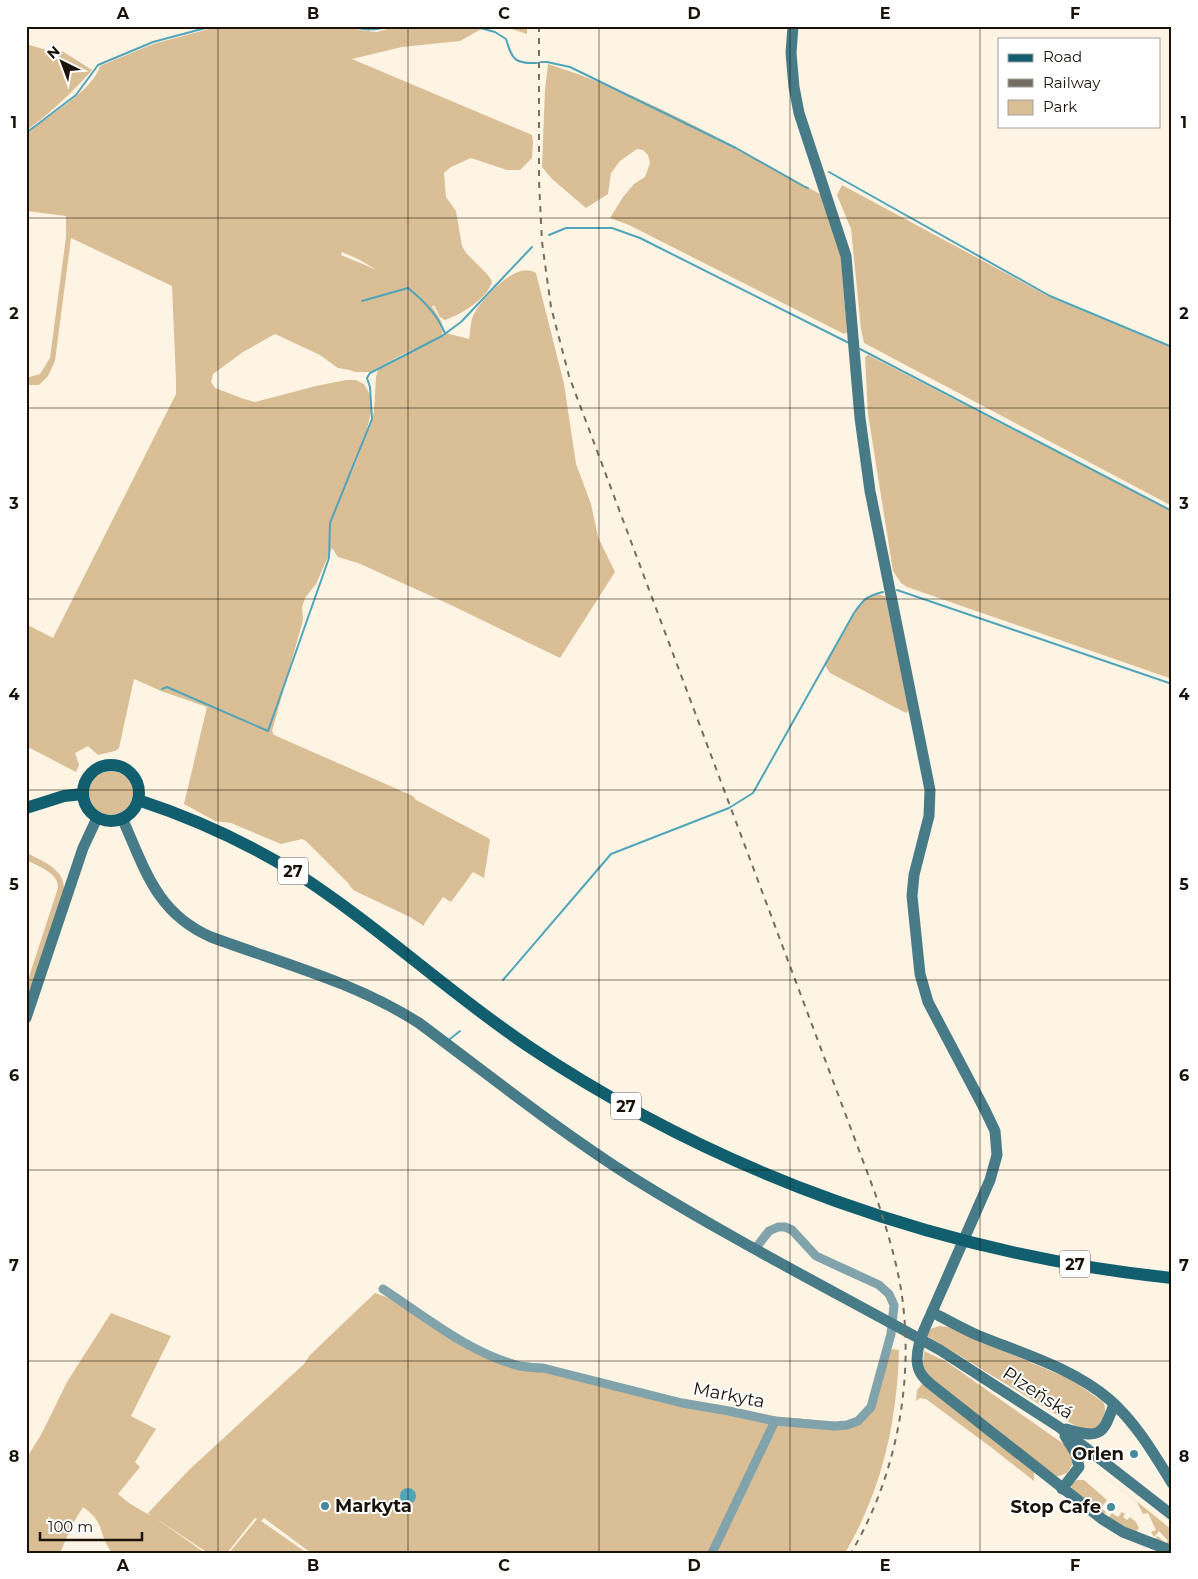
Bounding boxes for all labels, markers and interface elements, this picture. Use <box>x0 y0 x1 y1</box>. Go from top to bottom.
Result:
text: A <box>116 4 130 23</box>
text: B <box>307 4 319 23</box>
text: C <box>498 4 510 23</box>
text: D <box>687 4 701 23</box>
text: E <box>880 4 890 23</box>
text: F <box>1070 4 1080 23</box>
north arrow <box>38 38 88 88</box>
legend <box>998 38 1160 128</box>
text: N <box>43 42 64 63</box>
text: Road <box>1043 47 1082 66</box>
text: Railway <box>1043 73 1101 92</box>
text: Park <box>1043 97 1077 116</box>
text: 1 <box>11 113 17 132</box>
text: 1 <box>1181 113 1187 132</box>
text: 2 <box>9 304 19 323</box>
text: 2 <box>1179 304 1189 323</box>
text: 3 <box>8 494 19 513</box>
text: 3 <box>1178 494 1189 513</box>
text: 4 <box>8 685 20 704</box>
text: 4 <box>1178 685 1190 704</box>
road number: 27 <box>278 858 308 884</box>
text: 5 <box>9 875 19 894</box>
text: 5 <box>1179 875 1189 894</box>
text: 6 <box>9 1066 19 1085</box>
text: 6 <box>1179 1066 1189 1085</box>
road number: 27 <box>611 1092 641 1120</box>
road number: 27 <box>1060 1250 1090 1278</box>
text: 7 <box>9 1256 19 1275</box>
text: 7 <box>1179 1256 1189 1275</box>
street label: Plzeňská <box>999 1362 1077 1424</box>
street label: Markyta <box>691 1377 767 1413</box>
place label: Orlen <box>1072 1443 1124 1465</box>
text: 8 <box>9 1447 19 1466</box>
text: 8 <box>1179 1447 1189 1466</box>
marker: Orlen <box>1128 1448 1140 1460</box>
place label: Markyta <box>335 1495 412 1517</box>
place label: Stop Cafe <box>1010 1496 1101 1518</box>
marker: Markyta <box>319 1500 331 1512</box>
marker: Stop Cafe <box>1105 1501 1117 1513</box>
scale bar <box>40 1509 142 1541</box>
text: 100 m <box>48 1517 93 1536</box>
text: A <box>116 1556 130 1575</box>
text: B <box>307 1556 319 1575</box>
text: C <box>498 1556 510 1575</box>
text: D <box>687 1556 701 1575</box>
text: E <box>880 1556 890 1575</box>
text: F <box>1070 1556 1080 1575</box>

